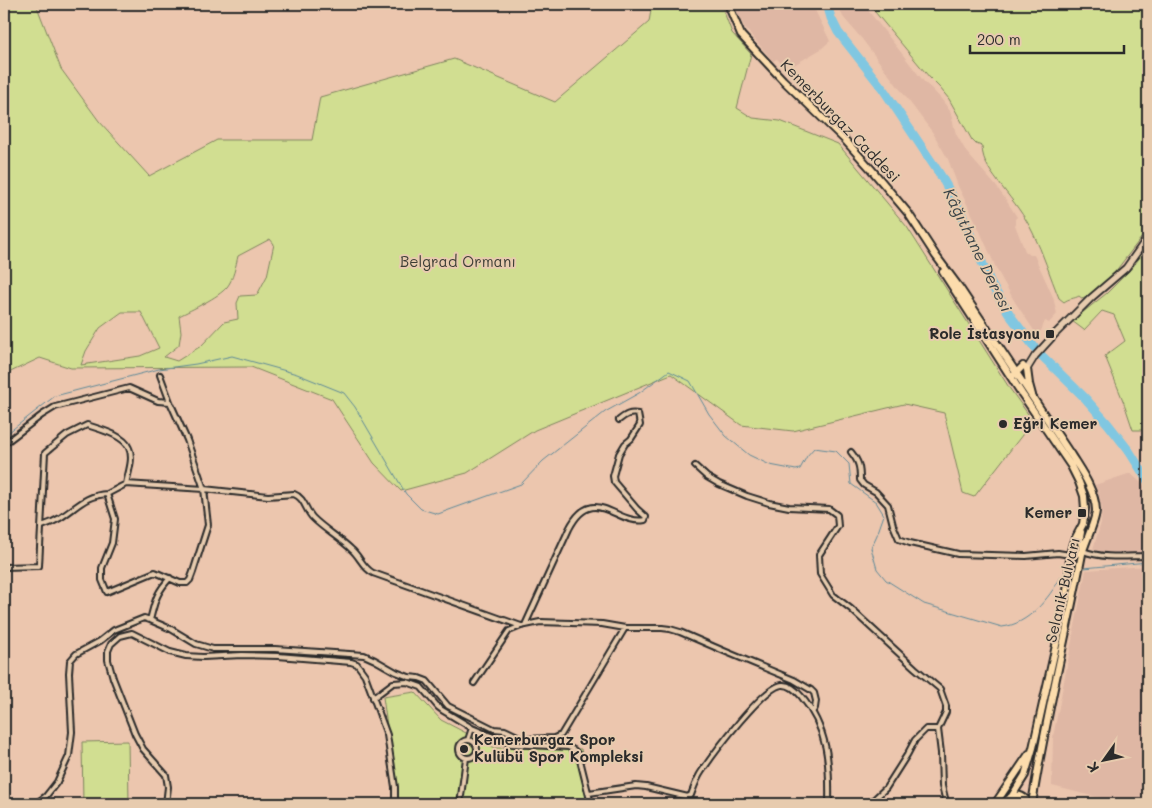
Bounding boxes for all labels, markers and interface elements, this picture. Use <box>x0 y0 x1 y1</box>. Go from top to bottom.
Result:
scale bar <box>970 22 1123 54</box>
text: 200 m <box>977 29 1021 49</box>
street label: Kemerburgaz Caddesi <box>777 54 905 186</box>
water label: Kâğıthane Deresi <box>939 184 1018 315</box>
park label: Belgrad Ormanı <box>400 251 516 271</box>
place label: Role İstasyonu <box>929 323 1040 343</box>
marker: Role İstasyonu <box>1044 328 1056 340</box>
place label: Eğri Kemer <box>1013 413 1097 433</box>
marker: Eğri Kemer <box>997 418 1009 430</box>
place label: Kemer <box>1025 502 1072 522</box>
marker: Kemer <box>1076 507 1088 519</box>
street label: Selanik Bulvarı <box>1040 535 1084 644</box>
place label: Kemerburgaz Spor Kulübü Spor Kompleksi <box>474 729 644 766</box>
north arrow <box>1080 736 1130 786</box>
marker: Kemerburgaz Spor Kulübü Spor Kompleksi <box>458 743 470 755</box>
text: K <box>1082 758 1103 776</box>

